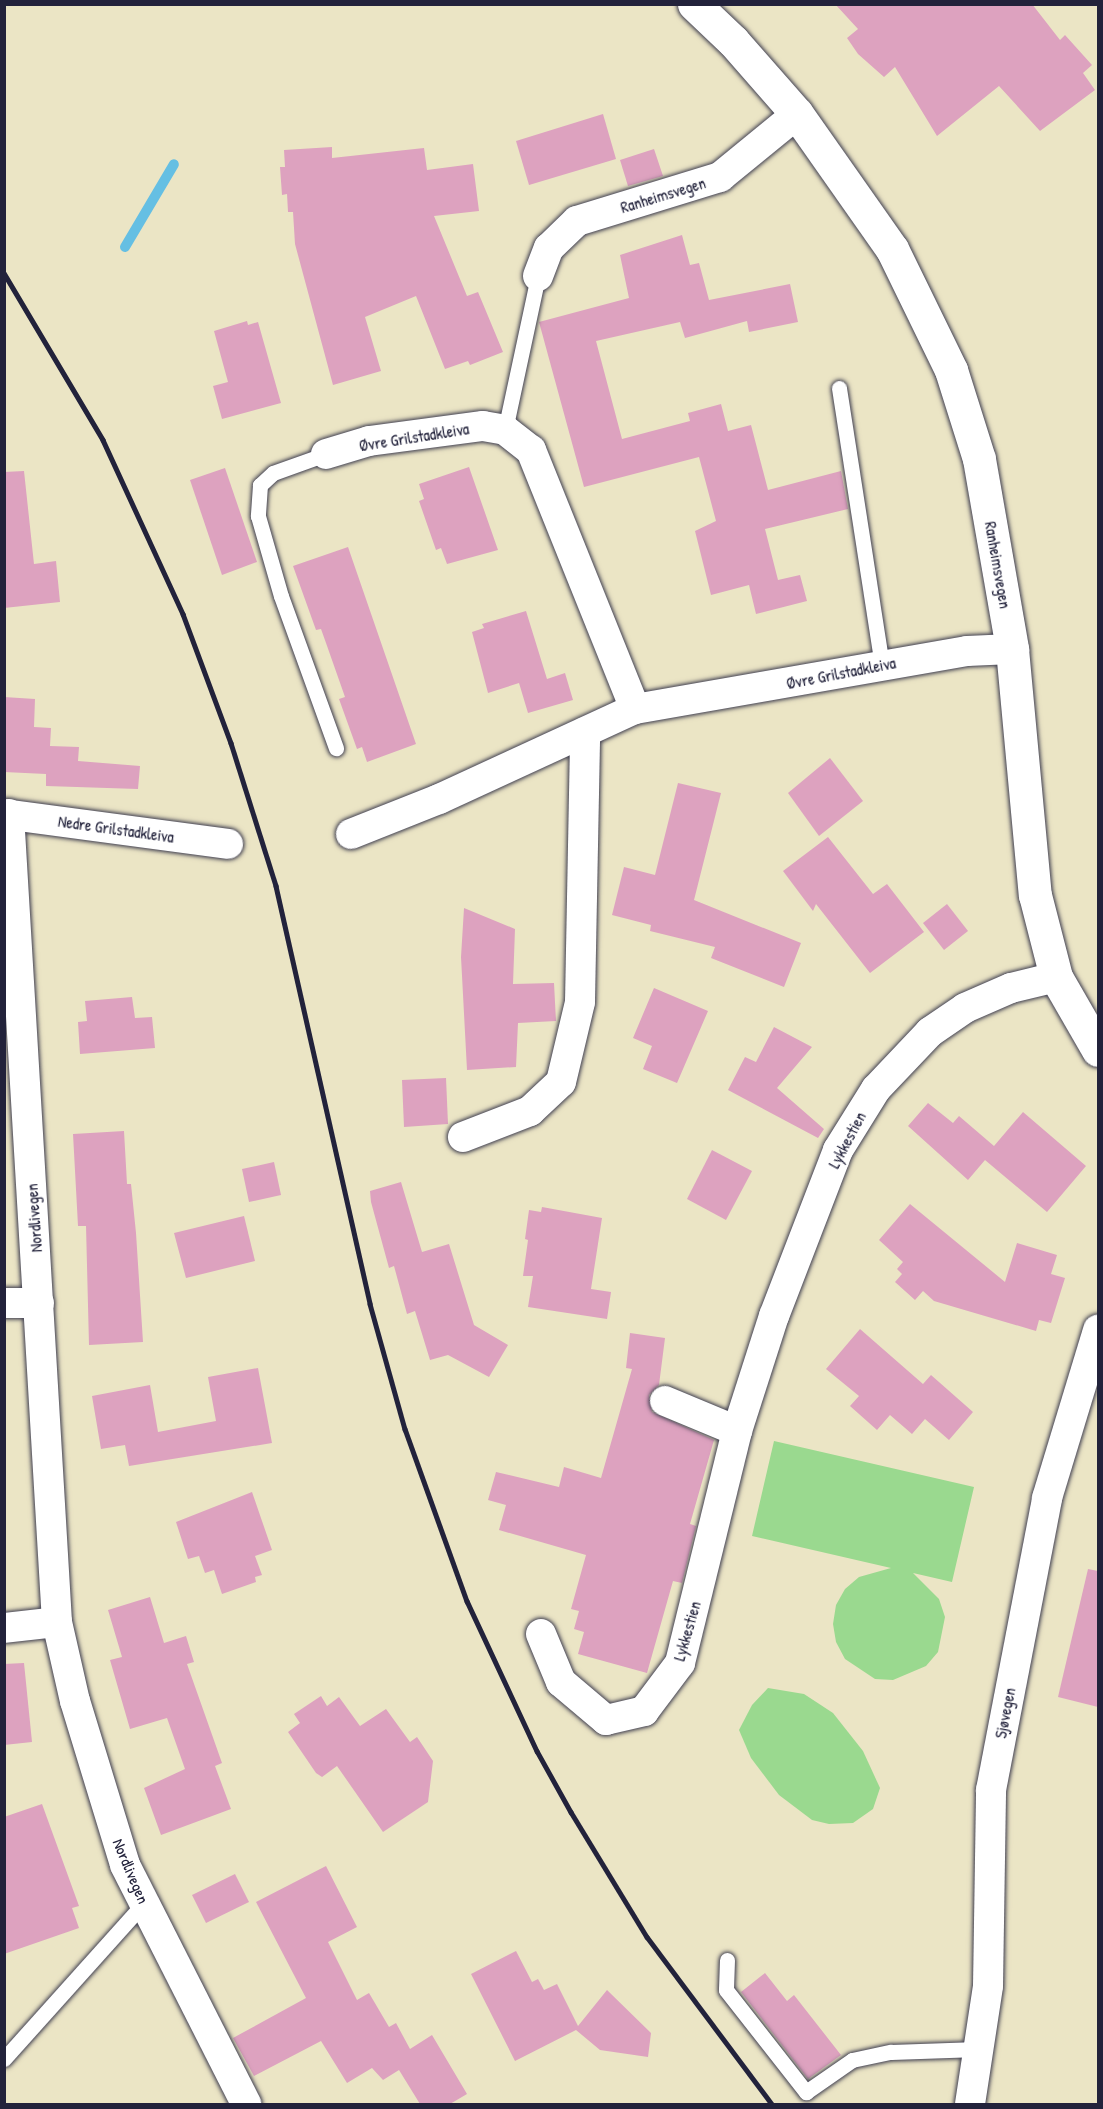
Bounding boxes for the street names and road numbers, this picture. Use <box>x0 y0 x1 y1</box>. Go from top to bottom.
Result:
street label: Ranheimsvegen <box>618 173 708 217</box>
street label: Øvre Grilstadkleiva <box>358 419 470 455</box>
street label: Ranheimsvegen <box>981 520 1015 610</box>
street label: Øvre Grilstadkleiva <box>785 653 897 693</box>
street label: Nedre Grilstadkleiva <box>57 811 175 847</box>
street label: Lykkestien <box>824 1108 870 1172</box>
street label: Nordlivegen <box>22 1183 46 1253</box>
street label: Lykkestien <box>669 1599 705 1663</box>
street label: Sjøvegen <box>991 1686 1019 1740</box>
street label: Nordlivegen <box>109 1836 153 1906</box>

